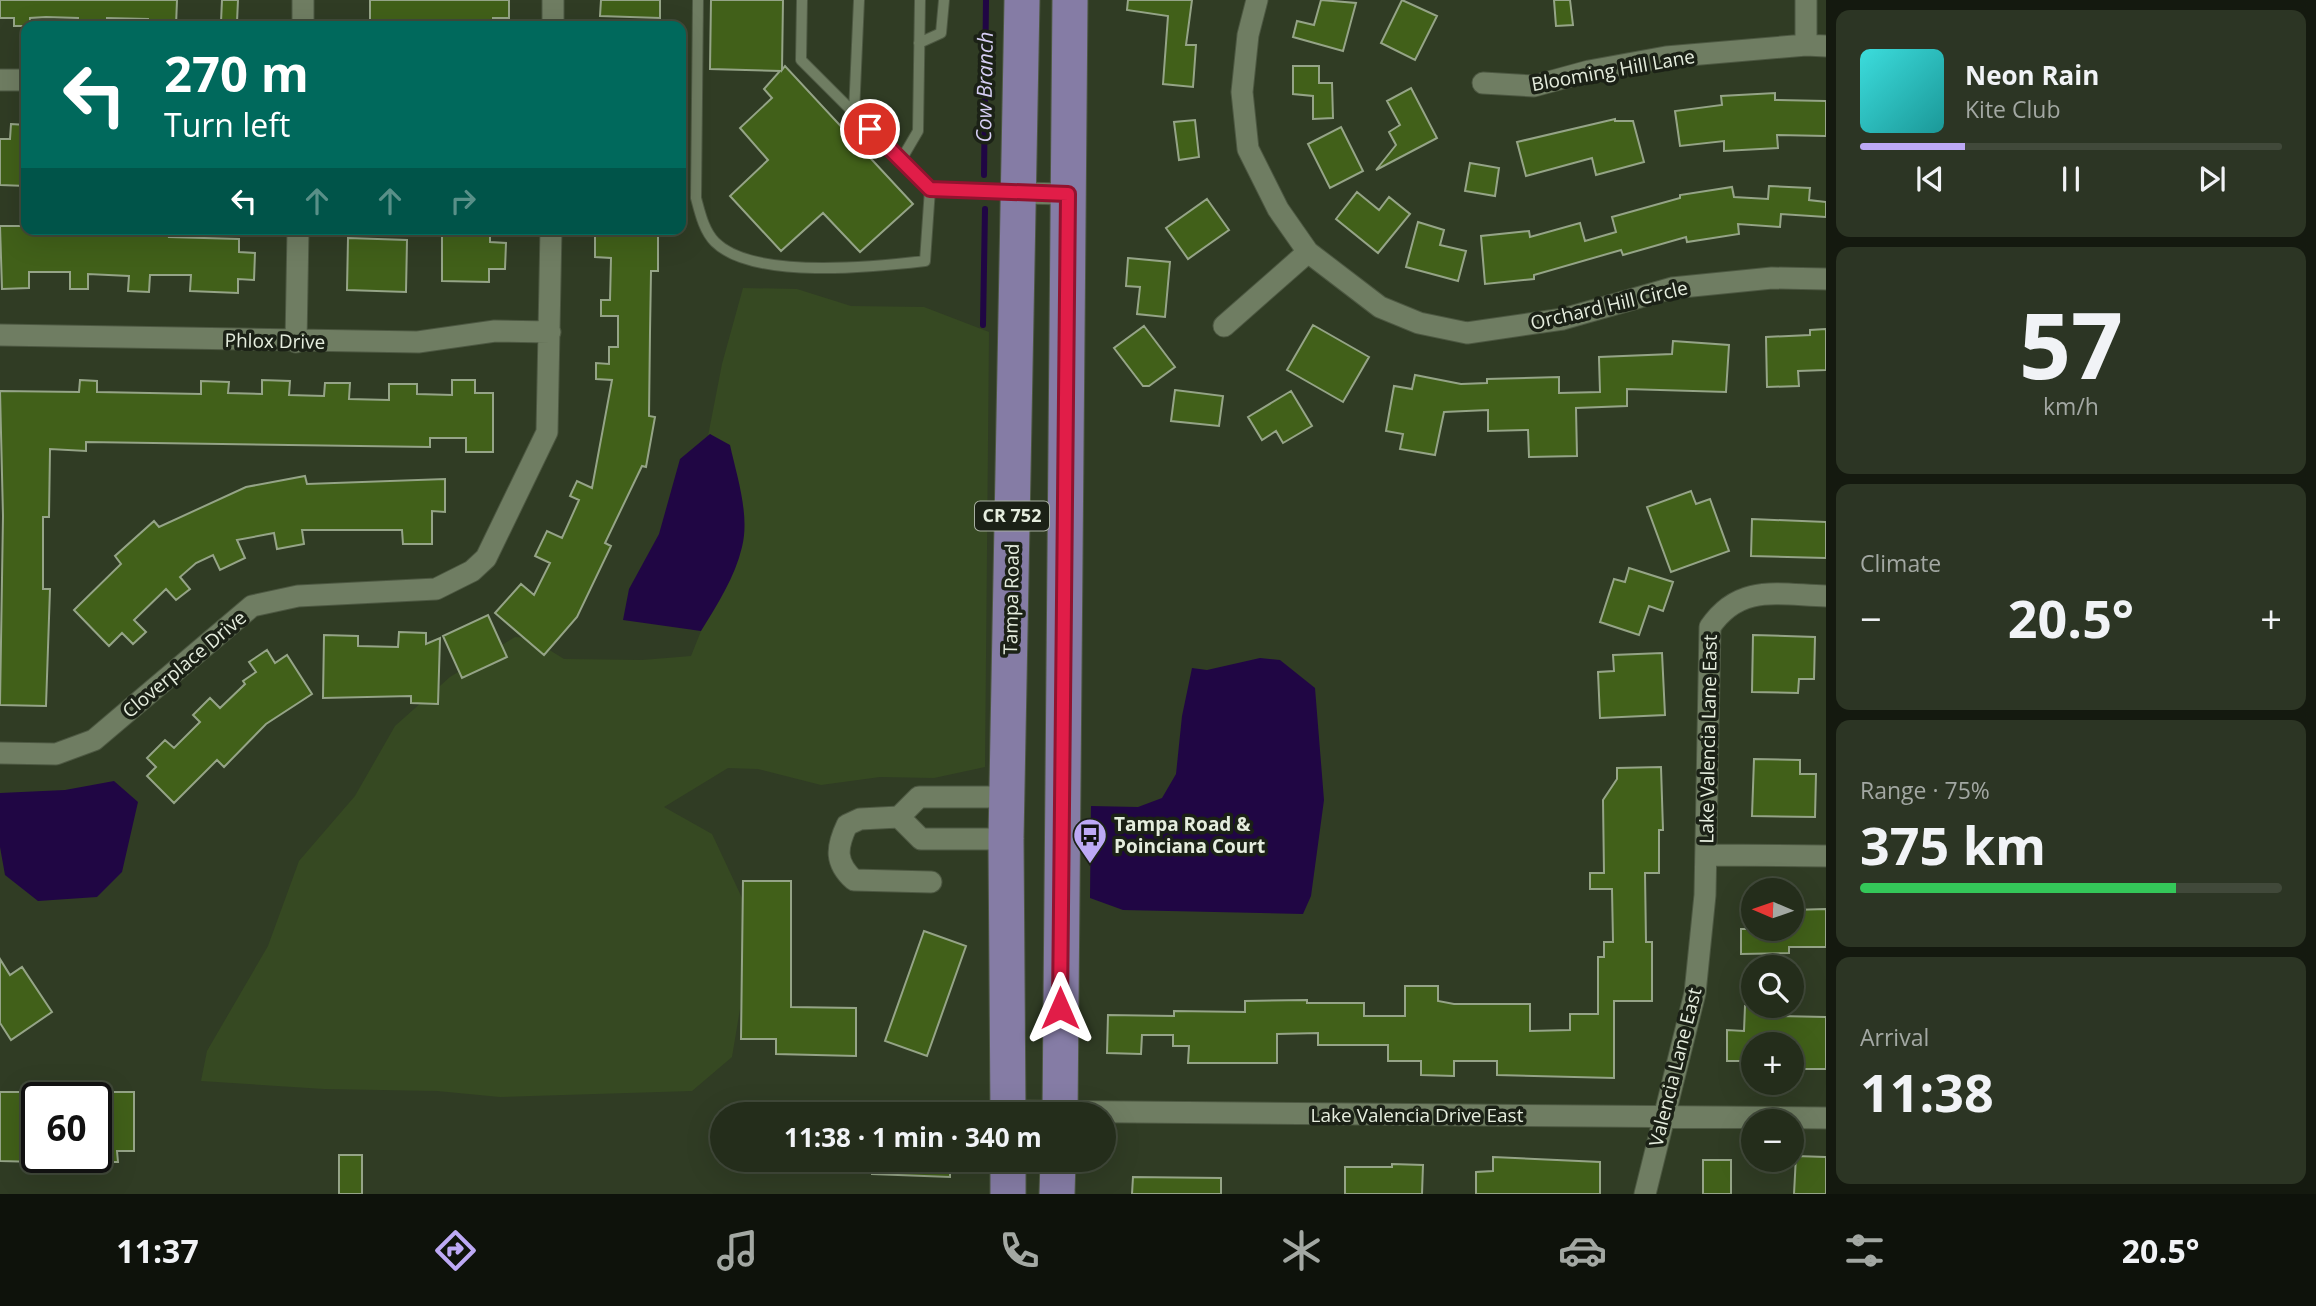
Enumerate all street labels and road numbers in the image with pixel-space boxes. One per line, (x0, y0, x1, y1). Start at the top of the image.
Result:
street label: Blooming Hill Lane (1529, 43, 1697, 97)
street label: Orchard Hill Circle (1528, 274, 1690, 336)
street label: Phlox Drive (224, 327, 326, 355)
road number: CR 752 (975, 502, 1049, 530)
street label: Tampa Road (997, 543, 1025, 655)
street label: Cloverplace Drive (117, 604, 251, 724)
street label: Lake Valencia Lane East (1693, 634, 1723, 844)
street label: Valencia Lane East (1643, 985, 1707, 1149)
street label: Lake Valencia Drive East (1311, 1102, 1524, 1128)

